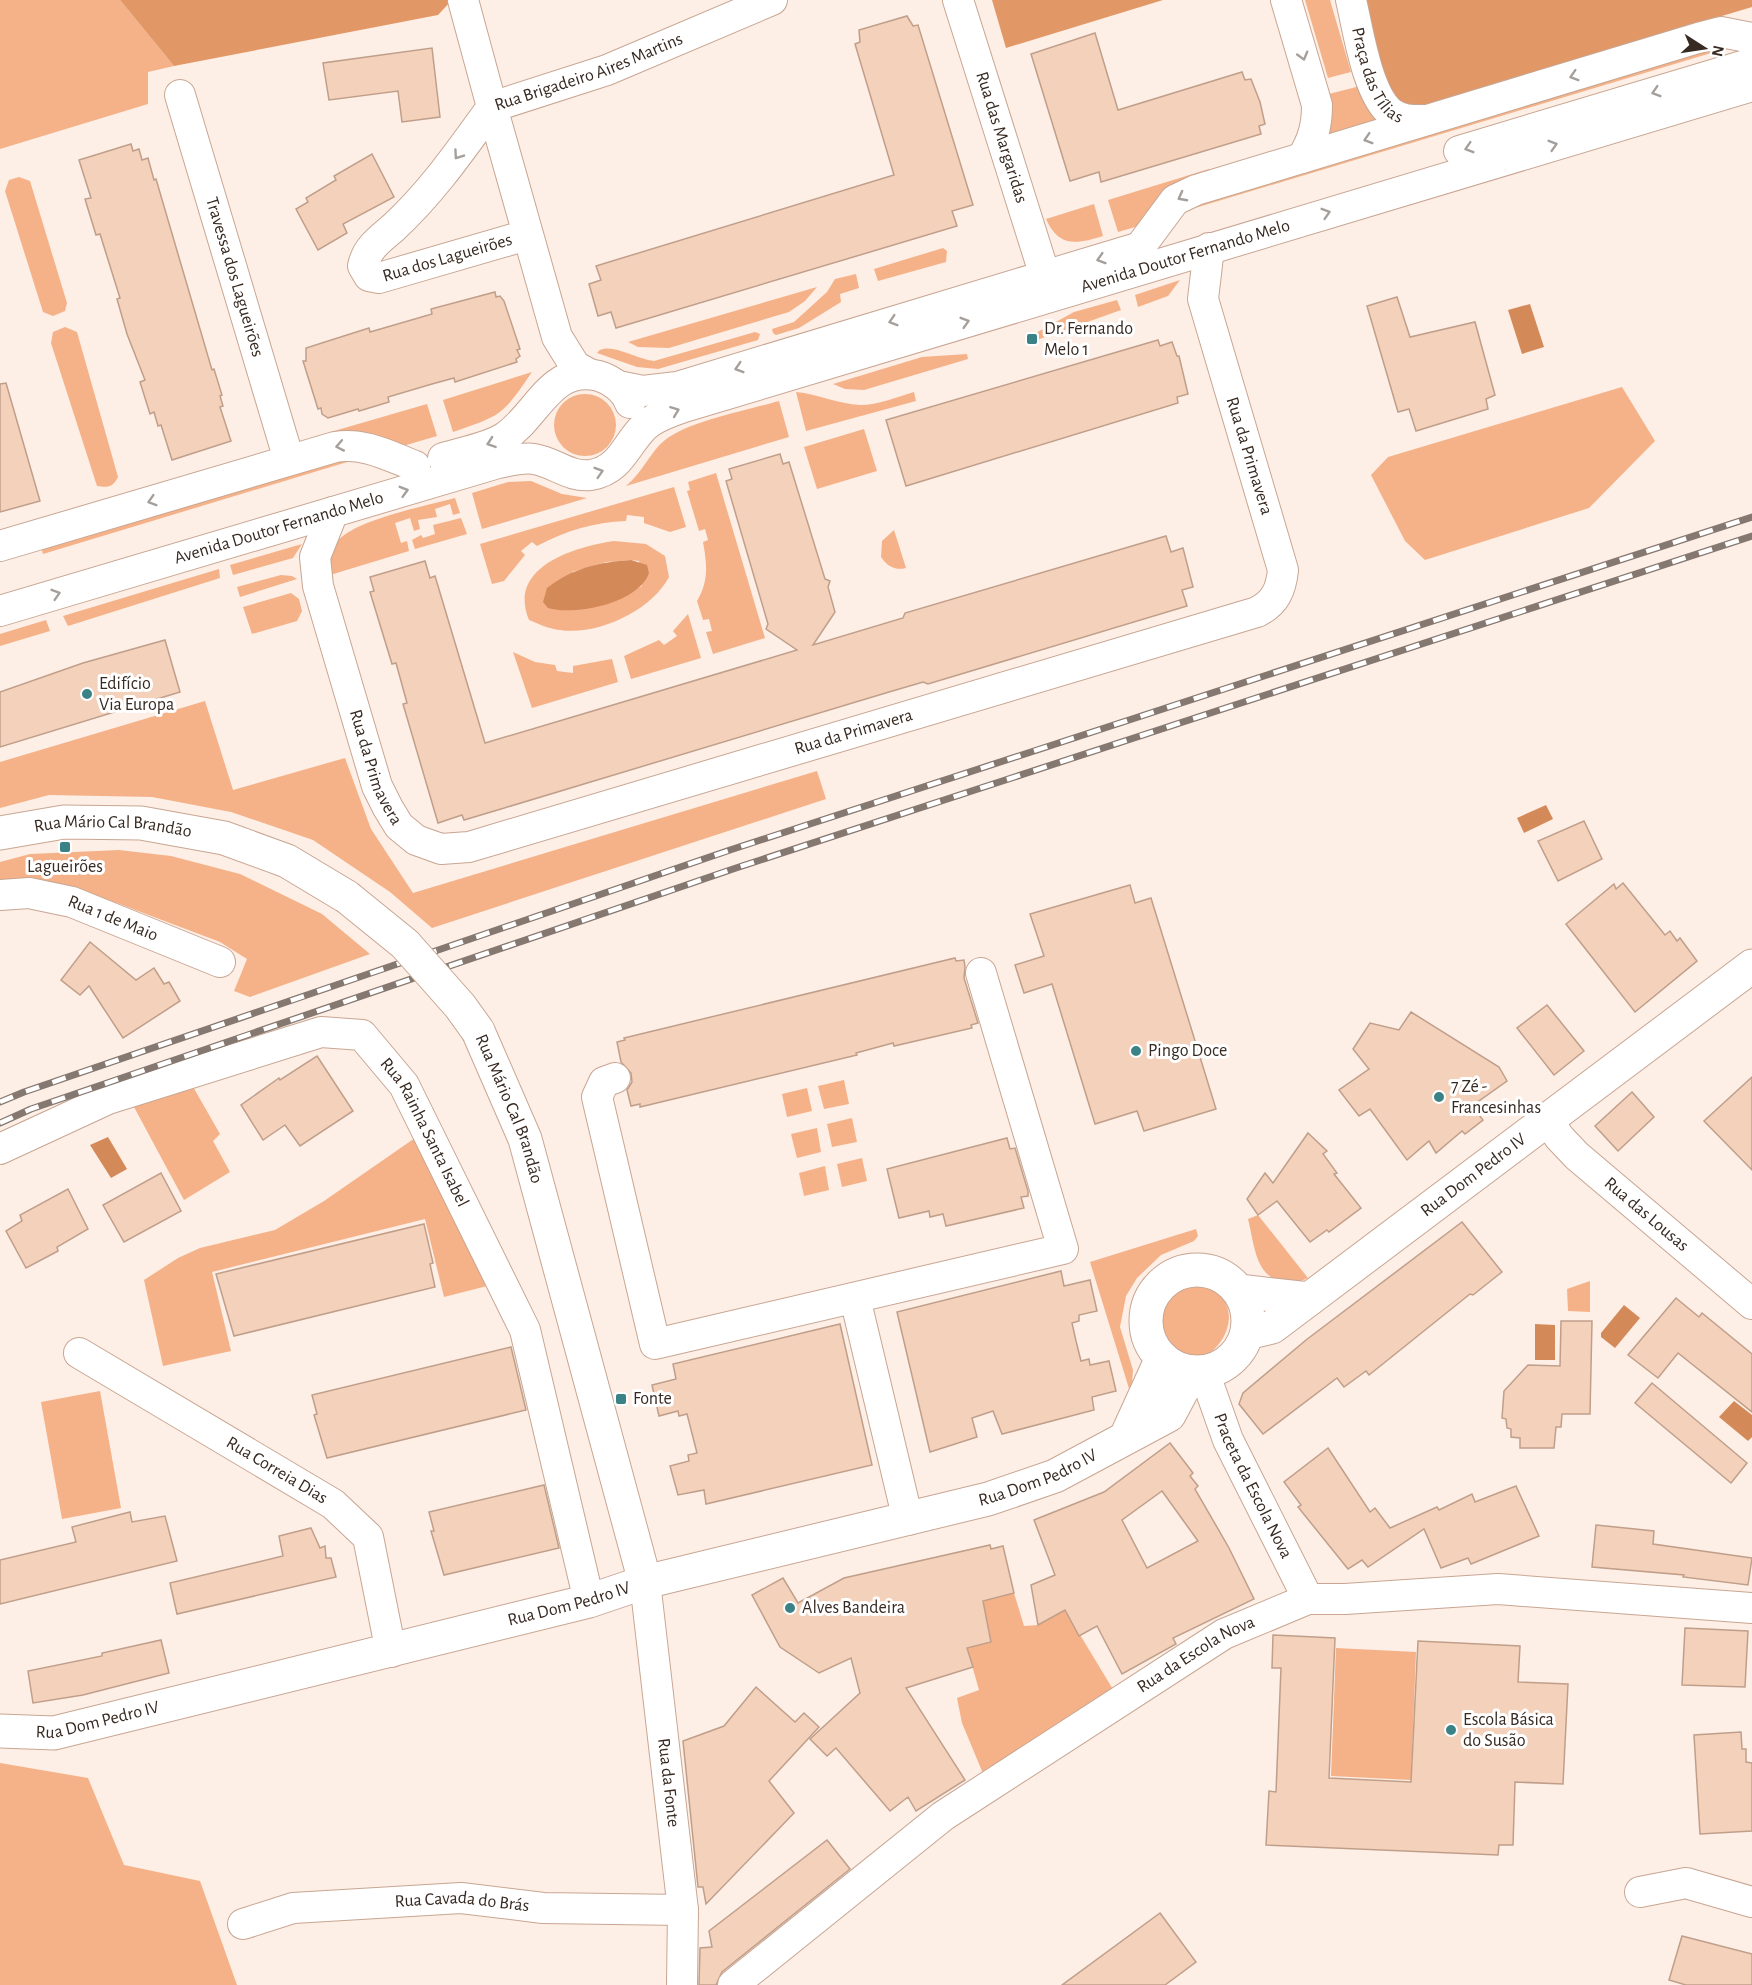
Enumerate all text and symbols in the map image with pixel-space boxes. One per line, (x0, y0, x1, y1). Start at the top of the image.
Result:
north arrow (1674, 18, 1734, 78)
street label: Praça das Tílias (1348, 26, 1405, 127)
street label: Rua Brigadeiro Aires Martins (492, 30, 685, 115)
text: N (1709, 44, 1727, 58)
one-way arrow (1296, 50, 1308, 61)
street label: Rua das Margaridas (972, 69, 1030, 205)
one-way arrow (1570, 69, 1580, 81)
one-way arrow (1651, 85, 1662, 97)
one-way arrow (1363, 131, 1374, 144)
one-way arrow (1547, 140, 1558, 152)
one-way arrow (1464, 141, 1475, 153)
one-way arrow (454, 148, 465, 159)
one-way arrow (1178, 190, 1188, 201)
street label: Travessa dos Lagueirões (202, 195, 267, 359)
one-way arrow (1320, 208, 1331, 220)
street label: Avenida Doutor Fernando Melo (1079, 216, 1292, 296)
street label: Rua dos Lagueirões (381, 231, 514, 285)
one-way arrow (1096, 252, 1107, 264)
one-way arrow (888, 314, 899, 326)
one-way arrow (959, 317, 970, 329)
place label: Dr. Fernando Melo 1 (1044, 320, 1133, 359)
marker: Dr. Fernando Melo 1 (1025, 332, 1039, 346)
one-way arrow (734, 361, 745, 373)
street label: Rua da Primavera (1223, 395, 1275, 517)
one-way arrow (669, 406, 680, 418)
one-way arrow (486, 435, 497, 448)
one-way arrow (335, 439, 345, 452)
one-way arrow (593, 467, 604, 479)
one-way arrow (398, 486, 409, 498)
street label: Avenida Doutor Fernando Melo (172, 488, 386, 568)
one-way arrow (147, 494, 158, 506)
one-way arrow (50, 589, 61, 601)
place label: Edifício Via Europa (99, 675, 174, 714)
marker: Edifício Via Europa (80, 687, 94, 701)
street label: Rua da Primavera (793, 706, 915, 758)
street label: Rua da Primavera (346, 707, 405, 828)
street label: Rua Mário Cal Brandão (33, 813, 193, 841)
marker: Lagueirões (58, 840, 72, 854)
place label: Lagueirões (27, 858, 103, 876)
street label: Rua 1 de Maio (65, 892, 161, 945)
street label: Rua Mário Cal Brandão (472, 1032, 546, 1185)
place label: Pingo Doce (1148, 1042, 1227, 1060)
marker: Pingo Doce (1129, 1044, 1143, 1058)
street label: Rua Rainha Santa Isabel (377, 1055, 472, 1210)
place label: 7 Zé - Francesinhas (1451, 1078, 1541, 1117)
marker: 7 Zé - Francesinhas (1432, 1090, 1446, 1104)
street label: Rua Dom Pedro IV (1418, 1130, 1530, 1221)
street label: Rua das Lousas (1601, 1174, 1692, 1255)
place label: Fonte (633, 1390, 672, 1408)
marker: Fonte (614, 1392, 628, 1406)
street label: Praceta da Escola Nova (1210, 1411, 1295, 1561)
street label: Rua Correia Dias (223, 1434, 330, 1508)
street label: Rua Dom Pedro IV (977, 1446, 1101, 1510)
street label: Rua Dom Pedro IV (506, 1578, 634, 1630)
place label: Alves Bandeira (802, 1599, 905, 1617)
marker: Alves Bandeira (783, 1601, 797, 1615)
street label: Rua da Escola Nova (1134, 1613, 1258, 1697)
street label: Rua Dom Pedro IV (35, 1698, 162, 1742)
place label: Escola Básica do Susão (1463, 1711, 1554, 1750)
marker: Escola Básica do Susão (1444, 1723, 1458, 1737)
street label: Rua da Fonte (654, 1737, 682, 1828)
street label: Rua Cavada do Brás (394, 1889, 530, 1915)

